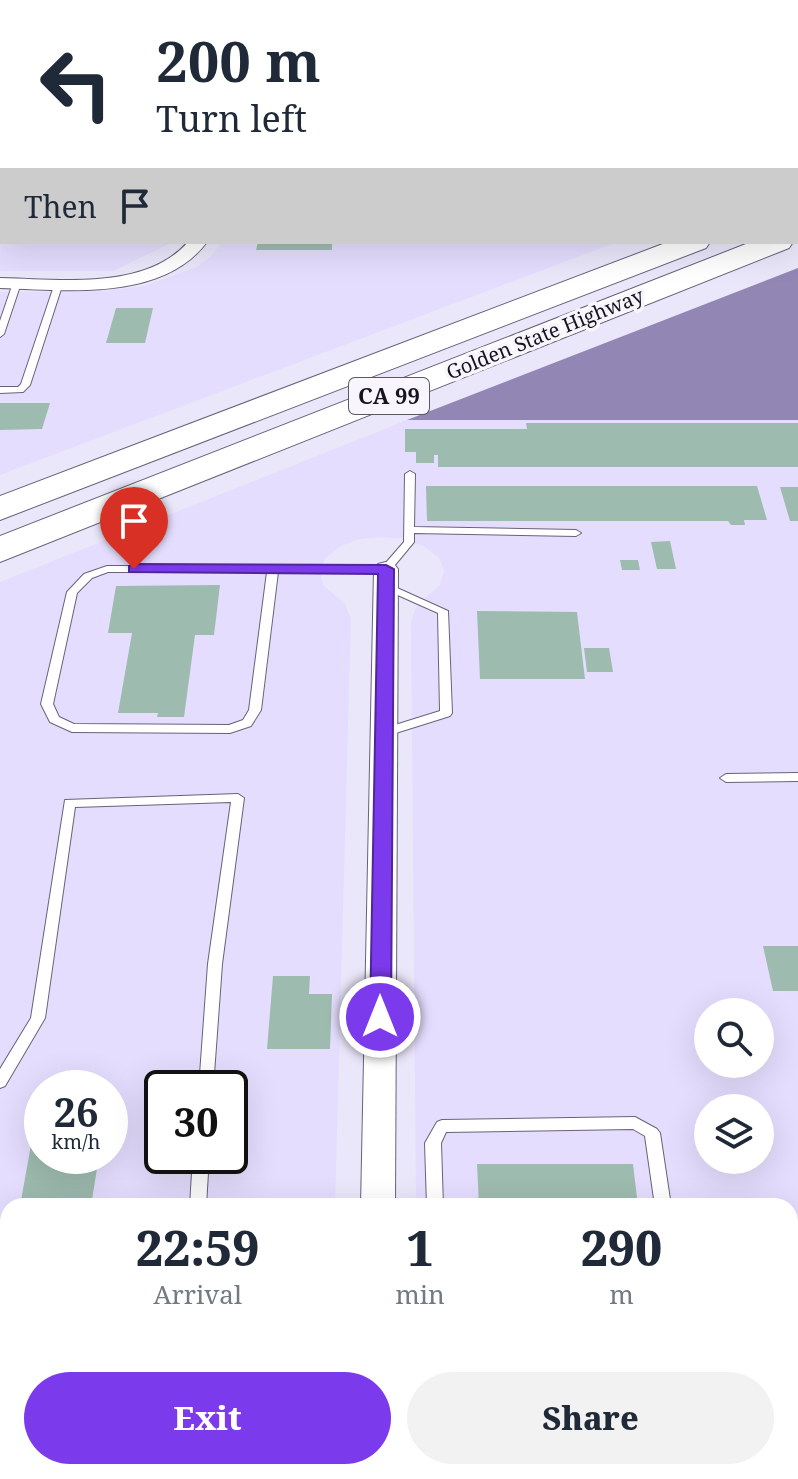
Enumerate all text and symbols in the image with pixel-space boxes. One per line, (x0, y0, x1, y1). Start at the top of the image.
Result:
text: 200 m (156, 22, 321, 98)
icon: left (24, 32, 128, 136)
text: Turn left (156, 94, 307, 143)
icon: arrive (113, 184, 157, 228)
text: Then (24, 186, 97, 227)
street label: Golden State Highway (442, 281, 648, 385)
road number: CA 99 (349, 378, 429, 414)
pin (100, 487, 168, 569)
icon: arrive (112, 499, 156, 543)
position arrow (338, 975, 422, 1059)
map controls (694, 998, 774, 1174)
button: search (694, 998, 774, 1078)
speed limit sign: 30 (144, 1070, 248, 1174)
text: 26 (53, 1084, 99, 1139)
button: layers (694, 1094, 774, 1174)
text: km/h (51, 1128, 101, 1155)
text: 22:59 (136, 1215, 260, 1280)
text: 1 (406, 1215, 434, 1280)
text: 290 (581, 1215, 662, 1280)
text: Arrival (153, 1276, 242, 1312)
text: min (395, 1276, 445, 1312)
text: m (609, 1276, 634, 1312)
button: Exit (24, 1372, 391, 1464)
button: Share (407, 1372, 774, 1464)

